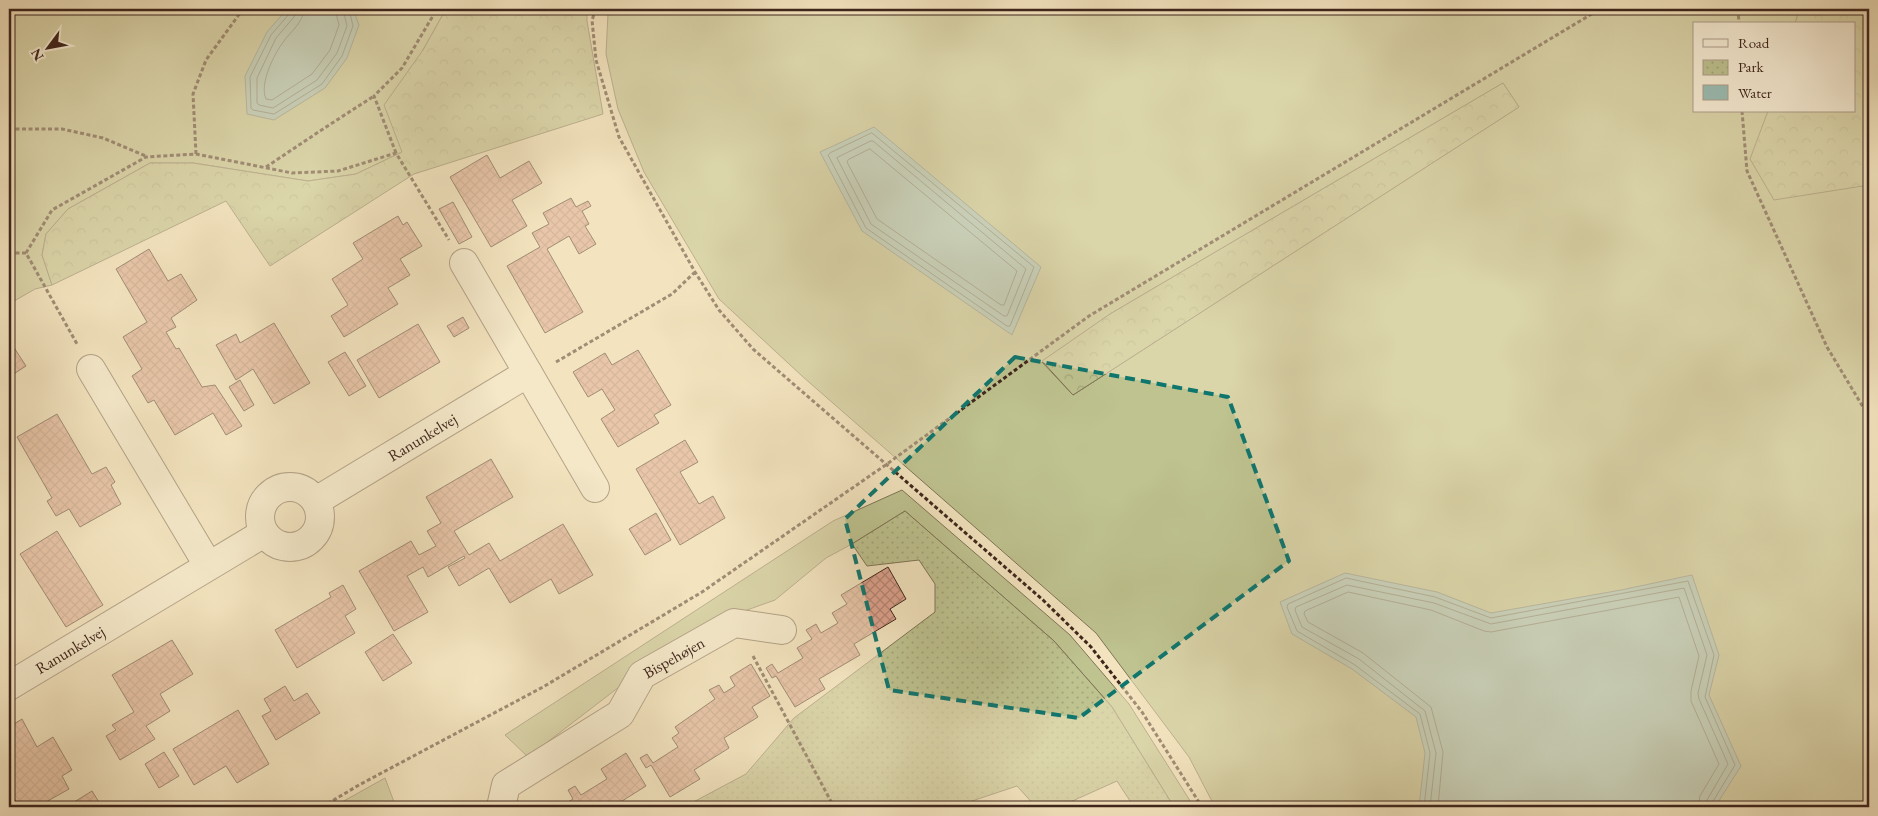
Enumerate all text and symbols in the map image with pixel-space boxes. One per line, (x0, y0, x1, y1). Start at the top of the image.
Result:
north arrow (22, 22, 72, 72)
legend (1693, 22, 1856, 112)
text: Road (1738, 33, 1770, 52)
text: N (26, 45, 48, 64)
text: Park (1738, 57, 1765, 76)
text: Water (1738, 83, 1772, 102)
street label: Ranunkelvej (384, 408, 461, 466)
street label: Ranunkelvej (32, 621, 109, 679)
street label: Bispehøjen (639, 632, 709, 683)

